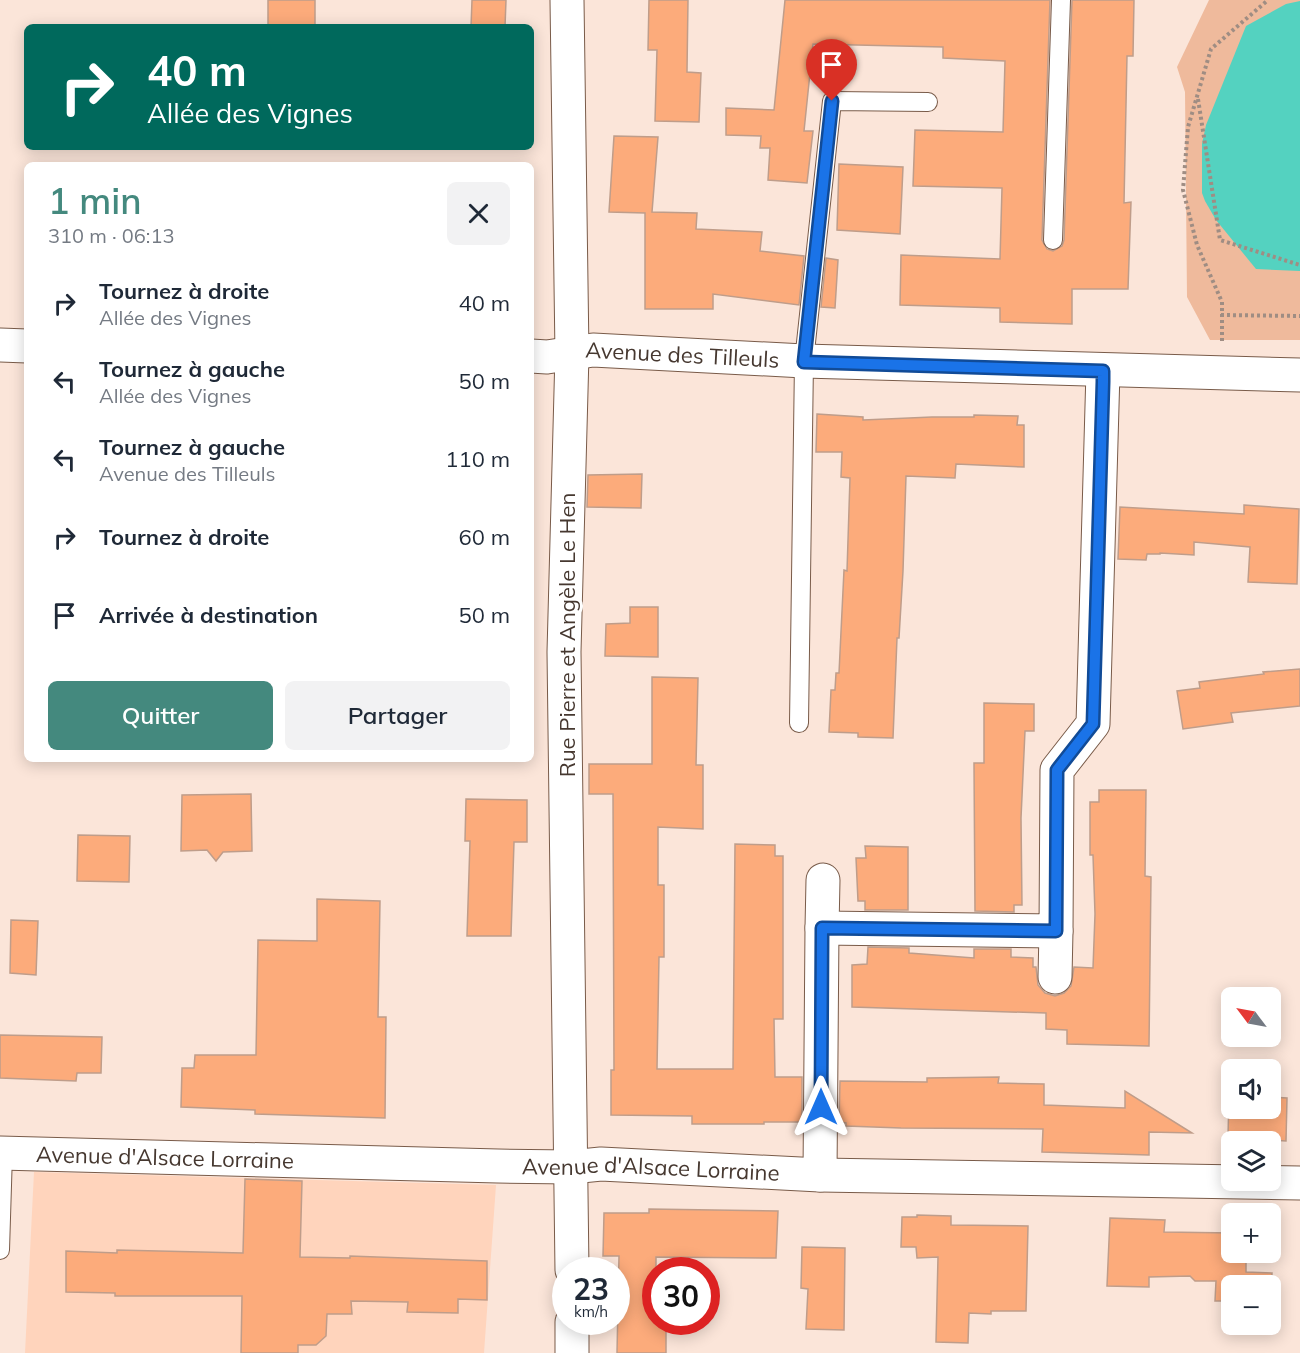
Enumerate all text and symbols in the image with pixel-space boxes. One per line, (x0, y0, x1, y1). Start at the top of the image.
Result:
pin (806, 39, 857, 101)
text: 40 m (147, 44, 247, 97)
icon: right (48, 48, 126, 126)
icon: arrive (815, 48, 848, 81)
text: Allée des Vignes (147, 96, 353, 130)
text: 1 min (48, 178, 142, 223)
button: close (447, 182, 510, 245)
text: 310 m · 06:13 (48, 223, 174, 248)
text: Tournez à droite (99, 277, 269, 305)
icon: right (48, 287, 81, 320)
text: 40 m (459, 289, 510, 317)
text: Allée des Vignes (99, 305, 252, 330)
street label: Avenue des Tilleuls (585, 336, 780, 374)
text: Tournez à gauche (99, 355, 285, 383)
icon: left (48, 365, 81, 398)
text: 50 m (459, 367, 510, 395)
text: Allée des Vignes (99, 383, 252, 408)
text: Tournez à gauche (99, 433, 285, 461)
icon: left (48, 443, 81, 476)
text: 110 m (445, 445, 510, 473)
text: Avenue des Tilleuls (99, 461, 275, 486)
street label: Rue Pierre et Angèle Le Hen (553, 493, 581, 777)
icon: right (48, 521, 81, 554)
text: Tournez à droite (99, 523, 269, 551)
text: 60 m (459, 523, 510, 551)
icon: arrive (48, 599, 81, 632)
text: Arrivée à destination (99, 601, 318, 629)
text: 50 m (459, 601, 510, 629)
button: Quitter (48, 681, 273, 750)
button: Partager (285, 681, 510, 750)
north arrow (1221, 987, 1281, 1047)
map controls (1221, 987, 1281, 1335)
button: sound (1221, 1059, 1281, 1119)
position arrow (789, 1075, 853, 1139)
button: layers (1221, 1131, 1281, 1191)
street label: Avenue d'Alsace Lorraine (36, 1140, 294, 1175)
street label: Avenue d'Alsace Lorraine (522, 1150, 780, 1187)
button: + (1221, 1203, 1281, 1263)
speed limit sign: 30 (642, 1257, 720, 1335)
text: 23 (573, 1270, 609, 1308)
button: − (1221, 1275, 1281, 1335)
text: km/h (574, 1302, 608, 1321)

